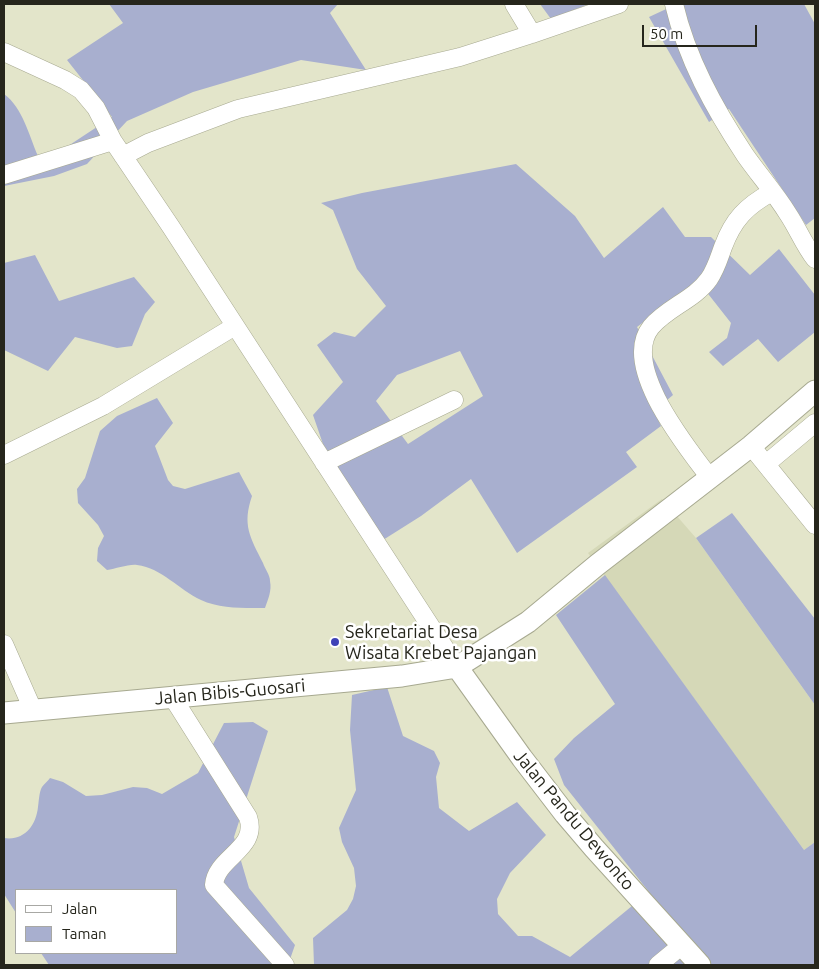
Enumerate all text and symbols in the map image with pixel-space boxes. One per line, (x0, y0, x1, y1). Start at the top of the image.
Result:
scale bar (644, 15, 759, 47)
text: 50 m (650, 25, 683, 42)
place label: Sekretariat Desa Wisata Krebet Pajangan (345, 621, 537, 664)
marker: Sekretariat Desa Wisata Krebet Pajangan (329, 636, 341, 648)
street label: Jalan Bibis-Guosari (154, 675, 306, 709)
street label: Jalan Pandu Dewonto (509, 745, 639, 895)
legend (15, 889, 178, 954)
text: Jalan (62, 900, 97, 917)
text: Taman (62, 925, 107, 942)

